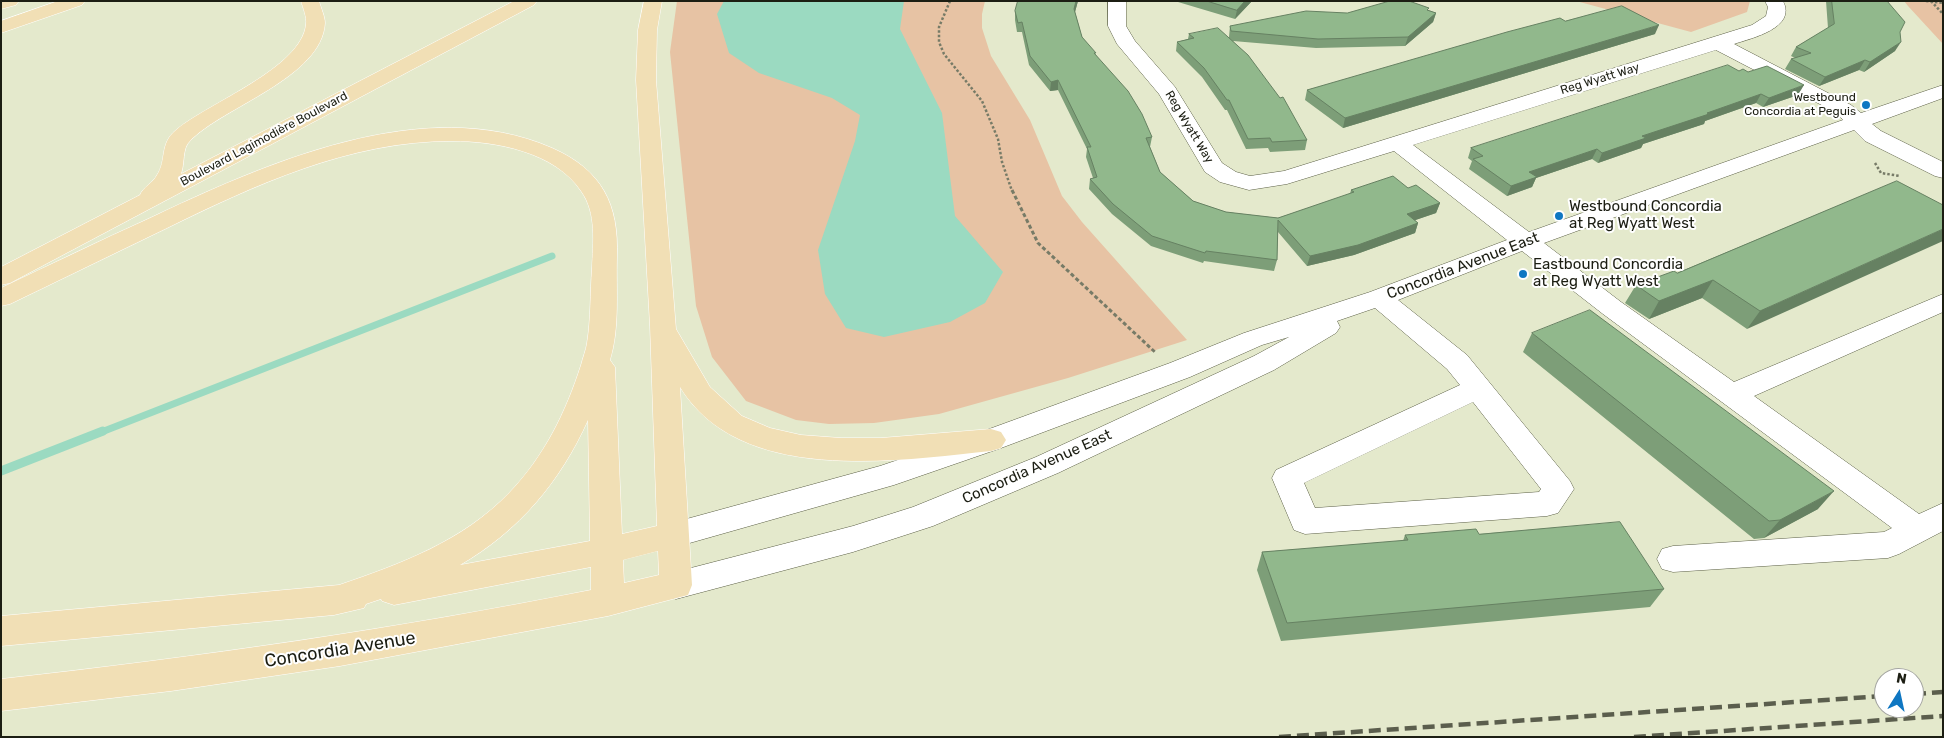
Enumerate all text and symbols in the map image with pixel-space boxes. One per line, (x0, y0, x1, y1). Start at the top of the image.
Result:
street label: Reg Wyatt Way (1559, 60, 1641, 98)
street label: Reg Wyatt Way (1162, 88, 1216, 166)
street label: Boulevard Lagimodière Boulevard (178, 89, 350, 189)
place label: Westbound Concordia at Peguis (1744, 91, 1856, 119)
marker: Westbound Concordia at Peguis (1860, 99, 1872, 111)
place label: Westbound Concordia at Reg Wyatt West (1569, 198, 1722, 233)
marker: Westbound Concordia at Reg Wyatt West (1553, 210, 1565, 222)
street label: Concordia Avenue East (1384, 229, 1542, 303)
place label: Eastbound Concordia at Reg Wyatt West (1533, 256, 1683, 291)
marker: Eastbound Concordia at Reg Wyatt West (1517, 268, 1529, 280)
street label: Concordia Avenue East (959, 426, 1115, 508)
street label: Concordia Avenue (263, 627, 417, 673)
north arrow (1874, 668, 1924, 718)
text: N (1895, 669, 1908, 688)

